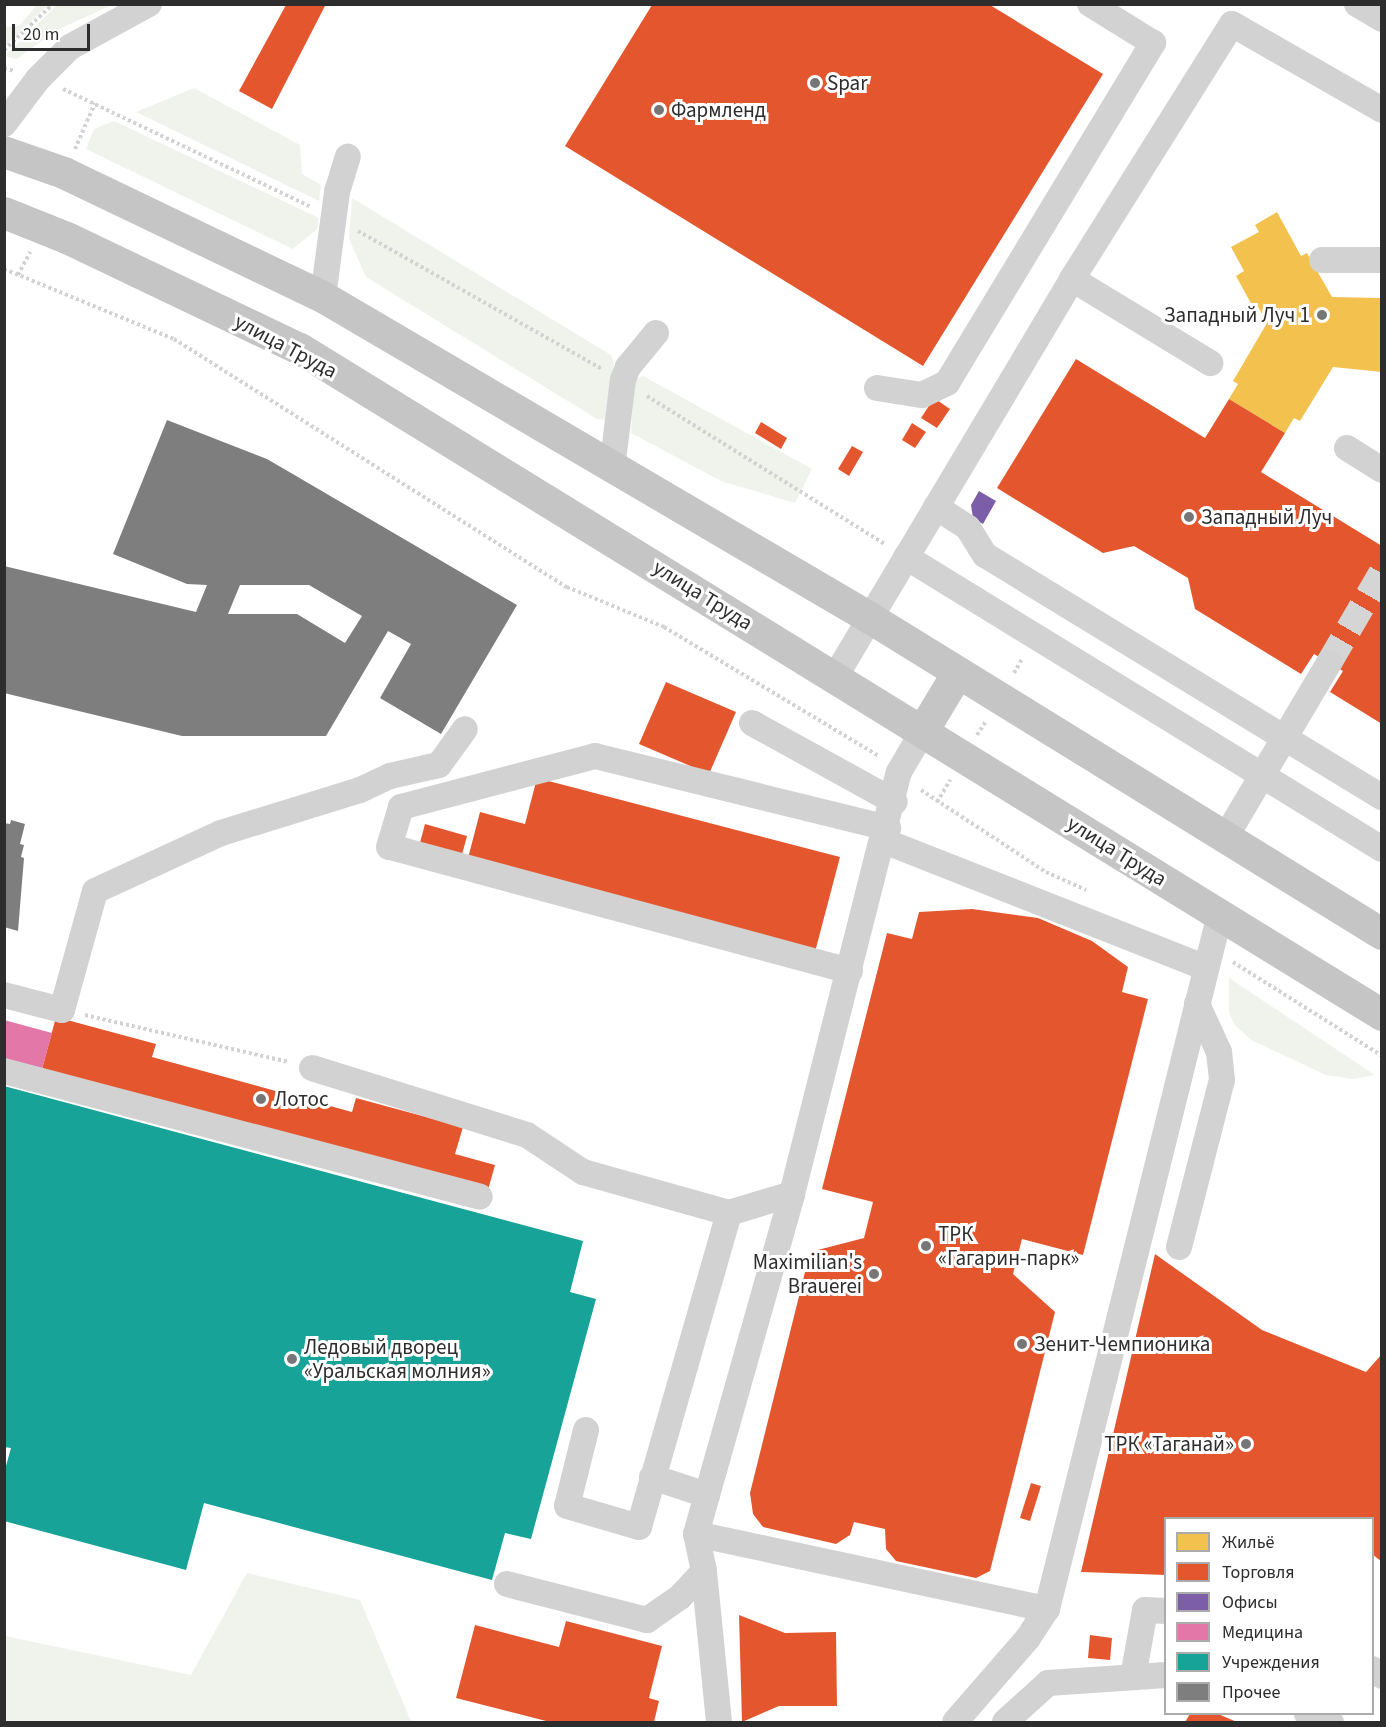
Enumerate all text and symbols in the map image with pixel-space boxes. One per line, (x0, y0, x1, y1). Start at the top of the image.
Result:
scale bar (15, 12, 93, 50)
text: 20 m (23, 22, 59, 47)
place label: Spar (827, 70, 867, 96)
marker: Spar (808, 76, 822, 90)
place label: Фармленд (671, 97, 766, 123)
marker: Фармленд (652, 103, 666, 117)
place label: Западный Луч 1 (1164, 302, 1310, 328)
street label: улица Труда (230, 308, 342, 384)
marker: Западный Луч 1 (1315, 308, 1329, 322)
place label: Западный Луч (1201, 504, 1332, 530)
marker: Западный Луч (1182, 510, 1196, 524)
street label: улица Труда (649, 554, 757, 636)
street label: улица Труда (1063, 810, 1171, 892)
place label: Лотос (274, 1086, 329, 1112)
marker: Лотос (252, 1090, 270, 1108)
place label: ТРК «Гагарин-парк» (938, 1221, 1079, 1271)
marker: ТРК «Гагарин-парк» (919, 1239, 933, 1253)
place label: Maximilian's Brauerei (753, 1249, 862, 1299)
marker: Maximilian's Brauerei (867, 1267, 881, 1281)
place label: Зенит-Чемпионика (1034, 1331, 1210, 1357)
place label: Ледовый дворец «Уральская молния» (304, 1334, 491, 1384)
marker: Зенит-Чемпионика (1015, 1337, 1029, 1351)
marker: Ледовый дворец «Уральская молния» (285, 1352, 299, 1366)
place label: ТРК «Таганай» (1104, 1431, 1234, 1457)
marker: ТРК «Таганай» (1239, 1437, 1253, 1451)
legend (1164, 1517, 1374, 1715)
text: Жильё (1222, 1530, 1274, 1555)
text: Торговля (1222, 1560, 1295, 1585)
text: Офисы (1222, 1590, 1278, 1615)
text: Медицина (1222, 1620, 1303, 1645)
text: Учреждения (1222, 1650, 1320, 1675)
text: Прочее (1222, 1680, 1280, 1705)

